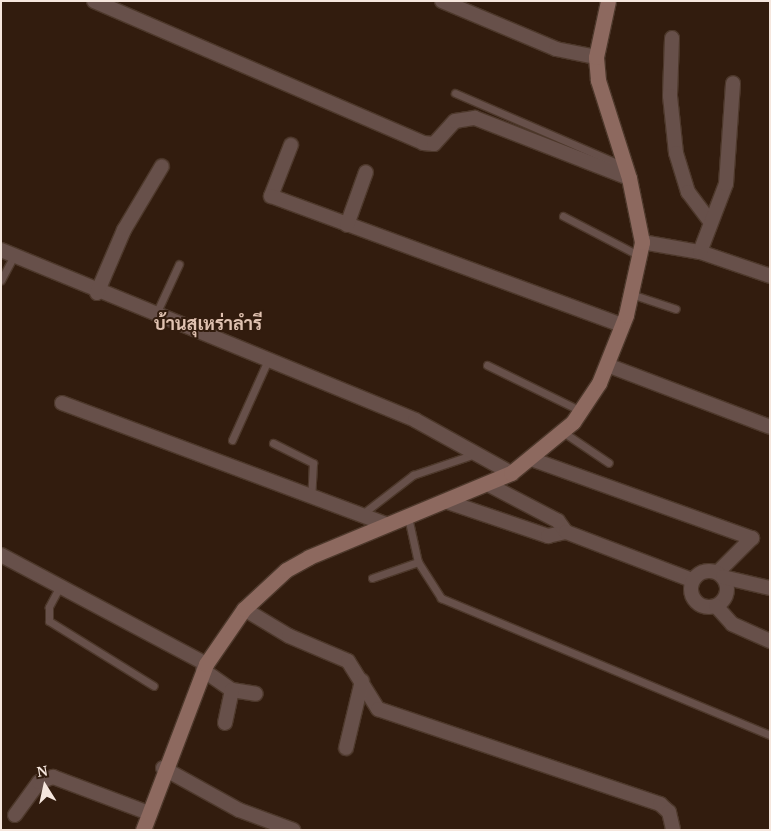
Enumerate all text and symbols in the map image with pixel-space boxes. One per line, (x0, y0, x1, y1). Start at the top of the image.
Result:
district label: บ้านสุเหร่าลำรี (154, 312, 262, 334)
text: N (35, 760, 49, 781)
north arrow (20, 761, 70, 811)

